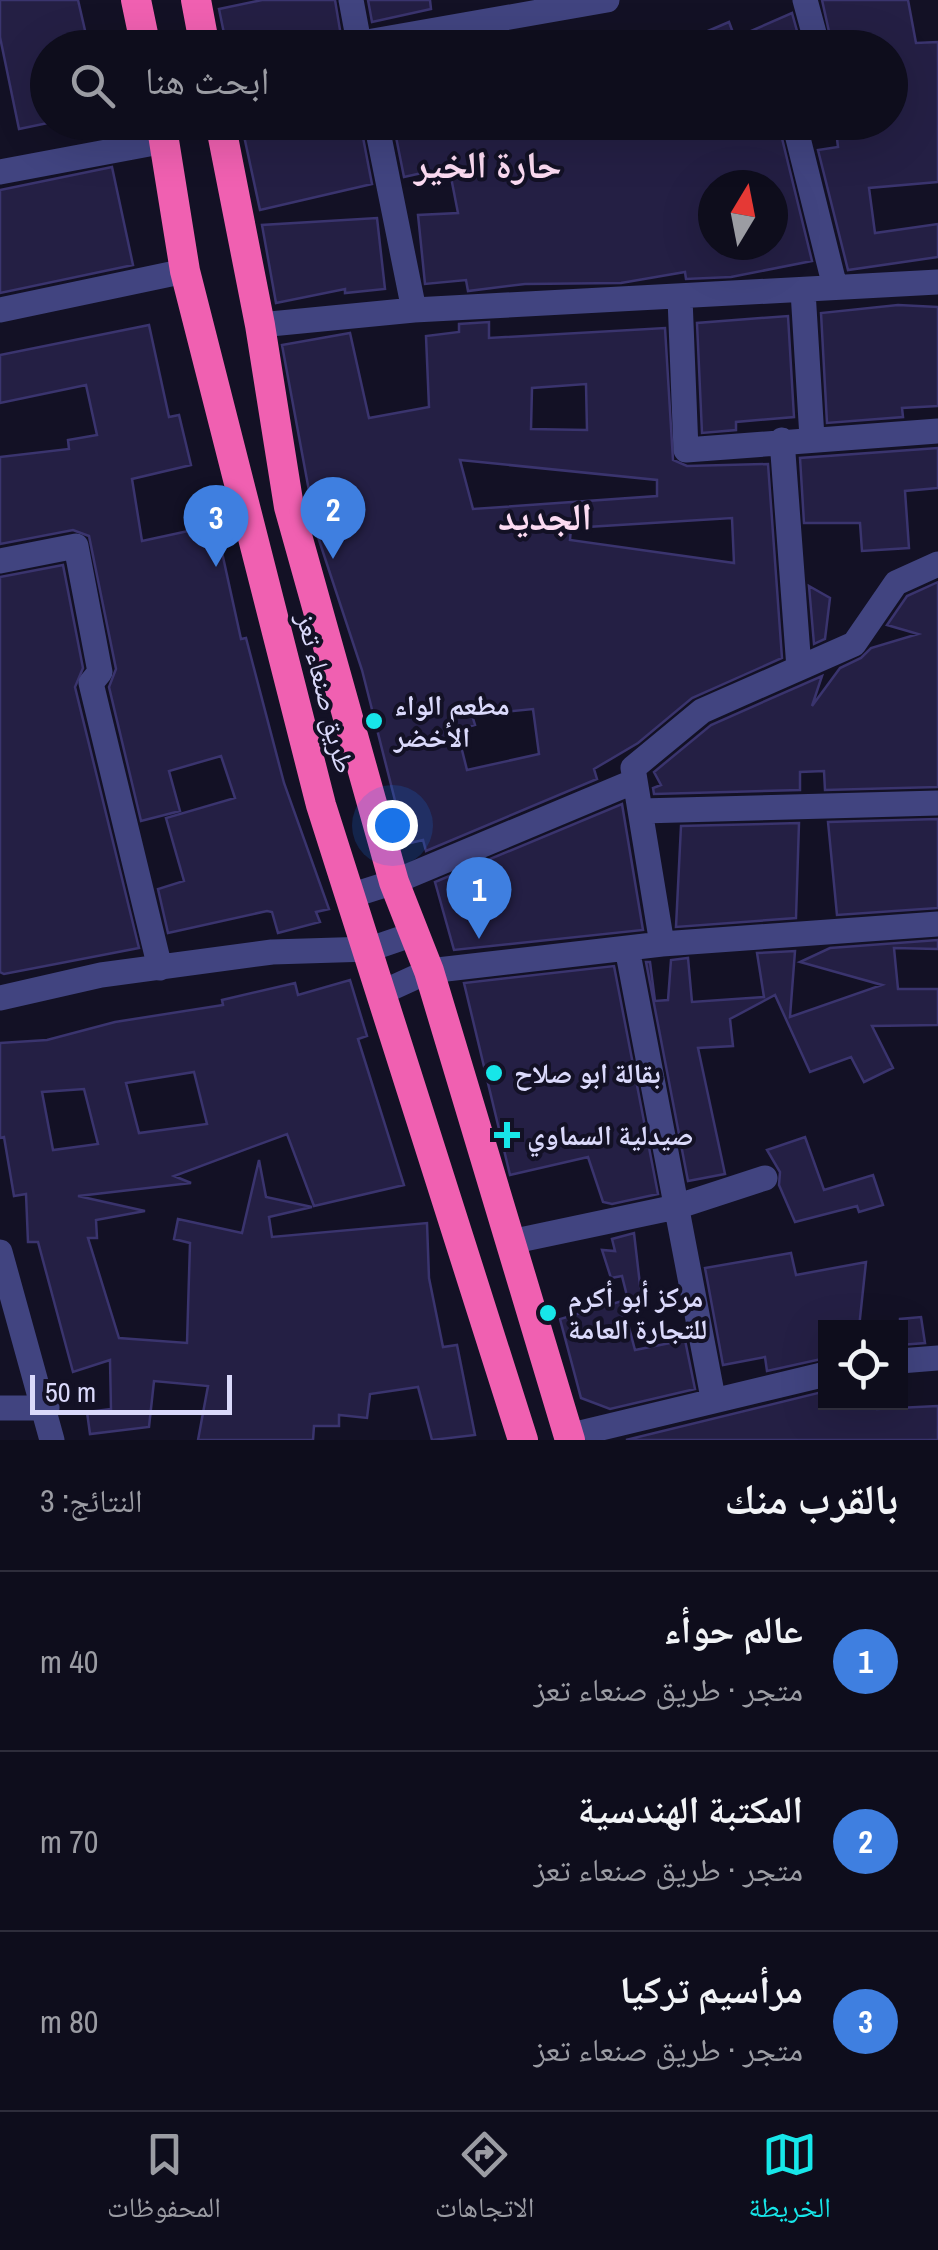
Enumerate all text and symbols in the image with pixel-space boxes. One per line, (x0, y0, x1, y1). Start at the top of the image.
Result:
search box (30, 30, 908, 140)
text: ابحث هنا (145, 55, 270, 106)
icon: search (65, 58, 120, 113)
district label: حارة الخير (412, 139, 562, 190)
north arrow (698, 170, 788, 260)
pin: 2 (300, 476, 366, 559)
pin: 3 (184, 484, 248, 567)
district label: الجديد (498, 491, 592, 542)
street label: طريق صنعاء تعز (288, 608, 364, 777)
place label: مطعم الواء الأخضر (393, 686, 510, 756)
marker: مطعم الواء الأخضر (363, 710, 385, 732)
your location (367, 800, 418, 851)
pin: 1 (446, 856, 512, 939)
place label: بقالة ابو صلاح (514, 1054, 661, 1092)
marker: بقالة ابو صلاح (483, 1062, 505, 1084)
place label: صيدلية السماوي (527, 1116, 693, 1158)
marker: صيدلية السماوي (496, 1124, 518, 1146)
place label: مركز أبو أكرم للتجارة العامة (568, 1278, 707, 1348)
marker: مركز أبو أكرم للتجارة العامة (537, 1302, 559, 1324)
map controls (818, 1320, 908, 1410)
button: locate (818, 1320, 908, 1410)
scale bar (30, 1370, 232, 1414)
text: 50 m (45, 1373, 96, 1411)
text: بالقرب منك (724, 1471, 898, 1527)
text: النتائج: 3 (40, 1479, 143, 1522)
text: عالم حوأء (663, 1604, 803, 1655)
text: 40 m (40, 1640, 98, 1683)
text: 1 (858, 1640, 873, 1683)
text: متجر · طريق صنعاء تعز (534, 1668, 803, 1711)
text: المكتبة الهندسية (578, 1784, 803, 1835)
text: 70 m (40, 1820, 98, 1863)
text: 2 (858, 1820, 873, 1863)
text: متجر · طريق صنعاء تعز (534, 1848, 803, 1891)
text: مرأسيم تركيا (620, 1964, 803, 2015)
text: 80 m (40, 2000, 98, 2043)
text: 3 (858, 2000, 873, 2043)
text: متجر · طريق صنعاء تعز (534, 2028, 803, 2071)
tab: المحفوظات (107, 2127, 221, 2235)
tab: الاتجاهات (435, 2127, 534, 2235)
tab: الخريطة (749, 2127, 831, 2235)

